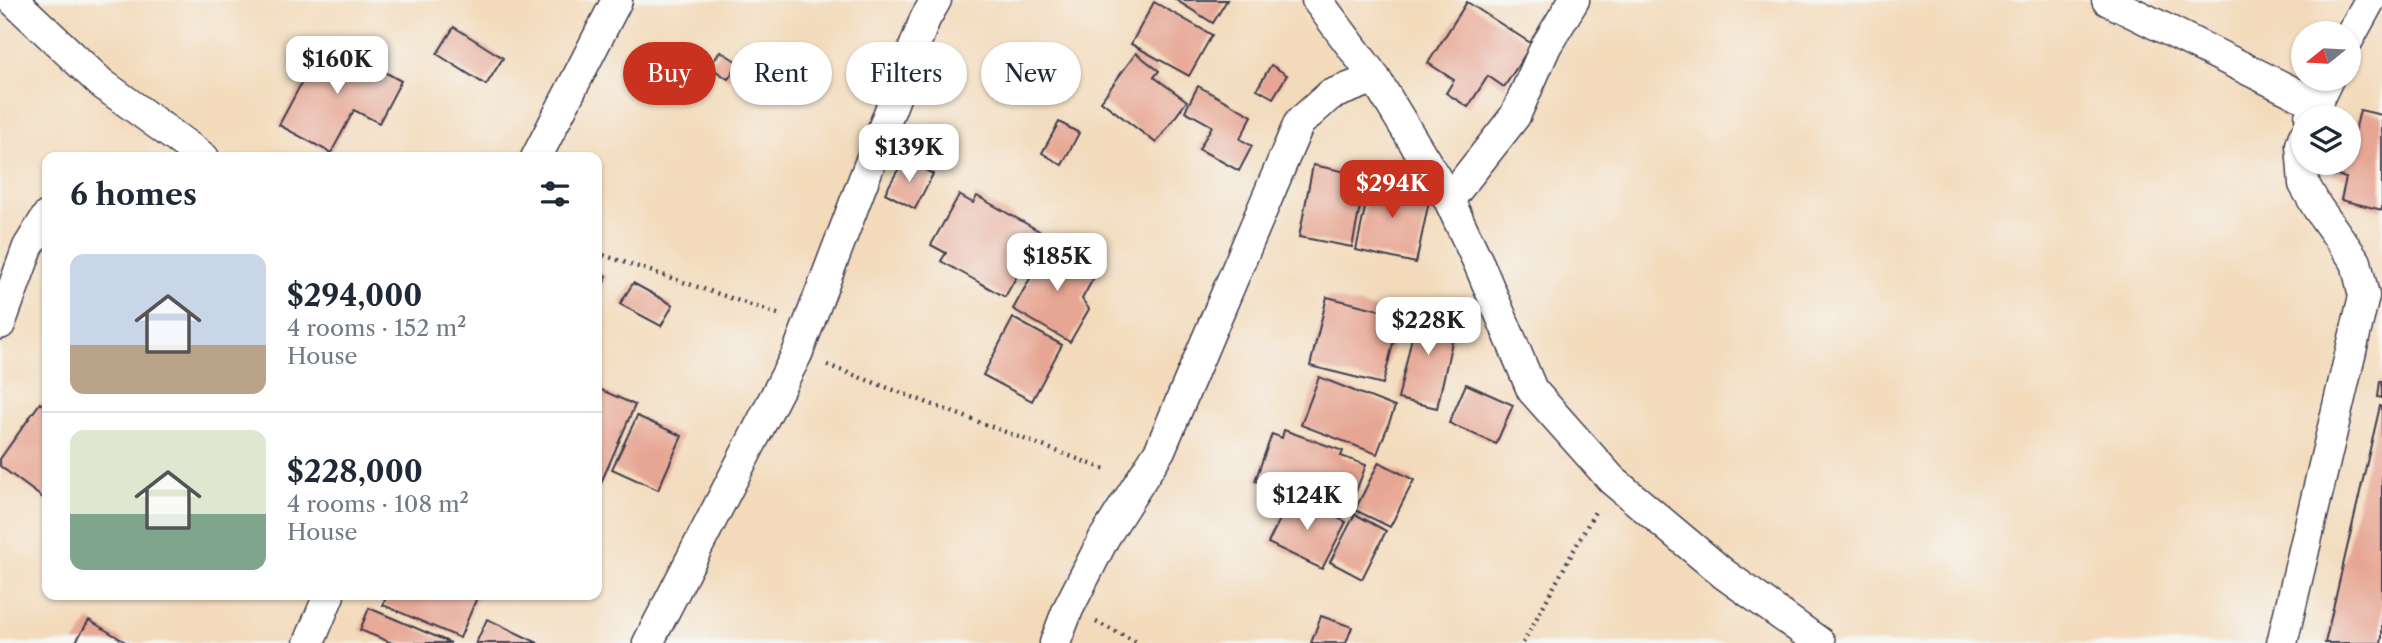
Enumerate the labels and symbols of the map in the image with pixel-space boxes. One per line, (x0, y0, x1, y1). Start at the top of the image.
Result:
north arrow (2291, 21, 2361, 91)
pin: $160K (288, 36, 386, 96)
pin: $139K (860, 124, 958, 184)
pin: $294K (1343, 160, 1441, 220)
pin: $185K (1008, 233, 1106, 293)
pin: $228K (1379, 298, 1477, 357)
pin: $124K (1258, 472, 1356, 532)

